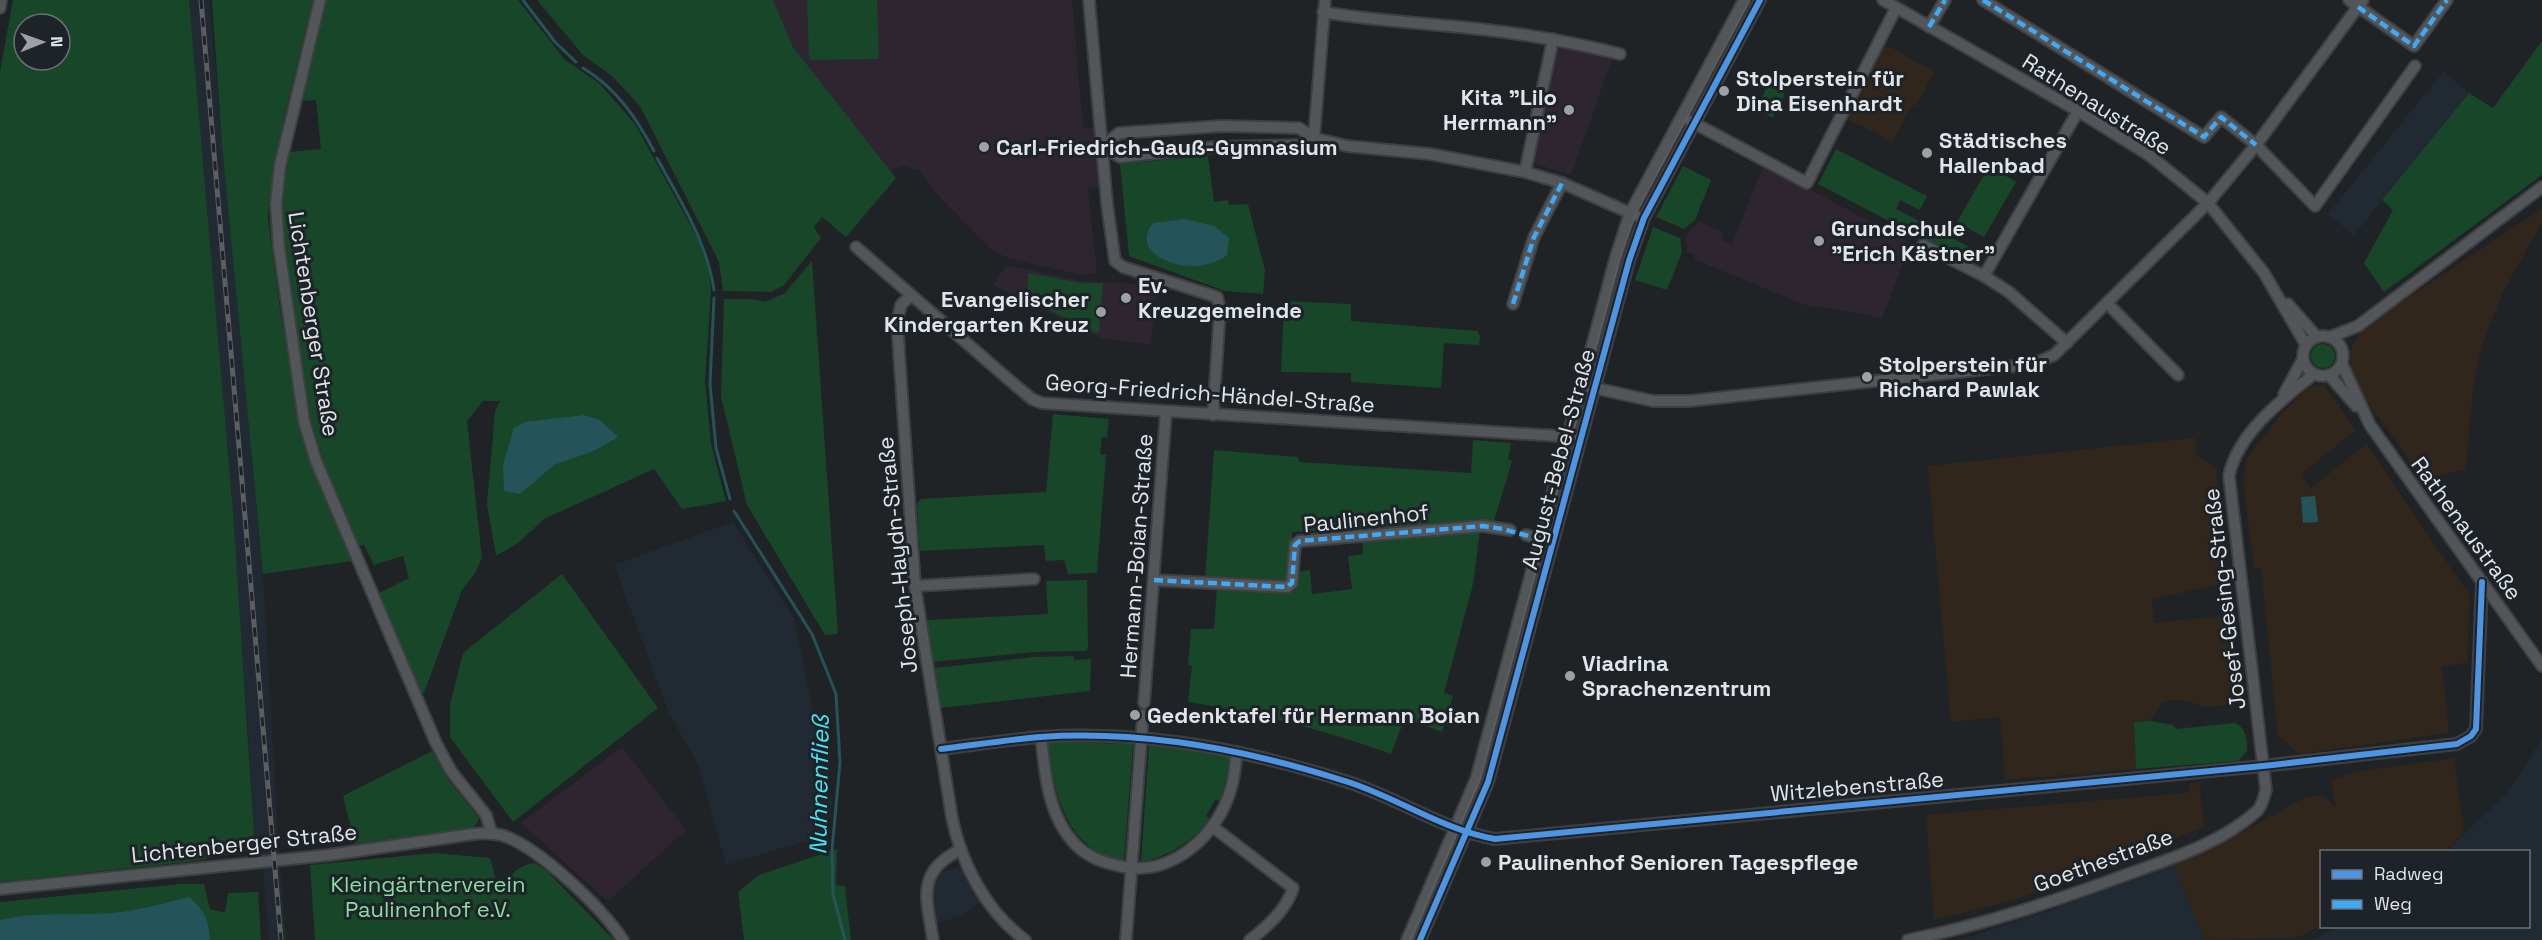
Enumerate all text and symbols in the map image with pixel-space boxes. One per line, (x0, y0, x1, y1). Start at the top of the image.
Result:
north arrow (12, 12, 72, 72)
text: N (46, 36, 67, 47)
street label: Rathenaustraße (2017, 47, 2177, 161)
place label: Stolperstein für Dina Eisenhardt (1736, 64, 1904, 117)
place label: Kita "Lilo Herrmann" (1443, 83, 1557, 136)
marker: Stolperstein für Dina Eisenhardt (1717, 84, 1731, 98)
marker: Kita "Lilo Herrmann" (1562, 103, 1576, 117)
place label: Städtisches Hallenbad (1939, 126, 2067, 179)
place label: Carl-Friedrich-Gauß-Gymnasium (996, 133, 1338, 161)
marker: Carl-Friedrich-Gauß-Gymnasium (977, 140, 991, 154)
marker: Städtisches Hallenbad (1920, 146, 1934, 160)
street label: Lichtenberger Straße (282, 210, 346, 438)
place label: Grundschule "Erich Kästner" (1831, 214, 1995, 267)
marker: Grundschule "Erich Kästner" (1812, 234, 1826, 248)
place label: Ev. Kreuzgemeinde (1138, 271, 1302, 324)
place label: Evangelischer Kindergarten Kreuz (884, 285, 1089, 338)
marker: Ev. Kreuzgemeinde (1119, 291, 1133, 305)
marker: Evangelischer Kindergarten Kreuz (1094, 305, 1108, 319)
street label: August-Bebel-Straße (1515, 346, 1601, 572)
place label: Stolperstein für Richard Pawlak (1879, 350, 2047, 403)
street label: Georg-Friedrich-Händel-Straße (1044, 368, 1376, 418)
marker: Stolperstein für Richard Pawlak (1860, 370, 1874, 384)
street label: Hermann-Boian-Straße (1113, 433, 1159, 679)
street label: Joseph-Haydn-Straße (871, 436, 923, 674)
street label: Rathenaustraße (2406, 451, 2528, 605)
street label: Josef-Gesing-Straße (2197, 487, 2251, 711)
street label: Paulinenhof (1302, 497, 1430, 539)
place label: Viadrina Sprachenzentrum (1582, 649, 1771, 702)
marker: Viadrina Sprachenzentrum (1563, 669, 1577, 683)
place label: Gedenktafel für Hermann Boian (1147, 701, 1480, 729)
marker: Gedenktafel für Hermann Boian (1128, 708, 1142, 722)
water label: Nuhnenfließ (802, 713, 836, 855)
street label: Witzlebenstraße (1769, 764, 1945, 808)
street label: Lichtenberger Straße (130, 817, 358, 869)
street label: Goethestraße (2030, 822, 2176, 898)
place label: Paulinenhof Senioren Tagespflege (1498, 848, 1859, 876)
legend (2320, 850, 2530, 928)
marker: Paulinenhof Senioren Tagespflege (1479, 855, 1493, 869)
text: Radweg (2374, 862, 2444, 885)
park label: Kleingärtnerverein Paulinenhof e.V. (331, 870, 525, 923)
text: Weg (2374, 892, 2412, 915)

